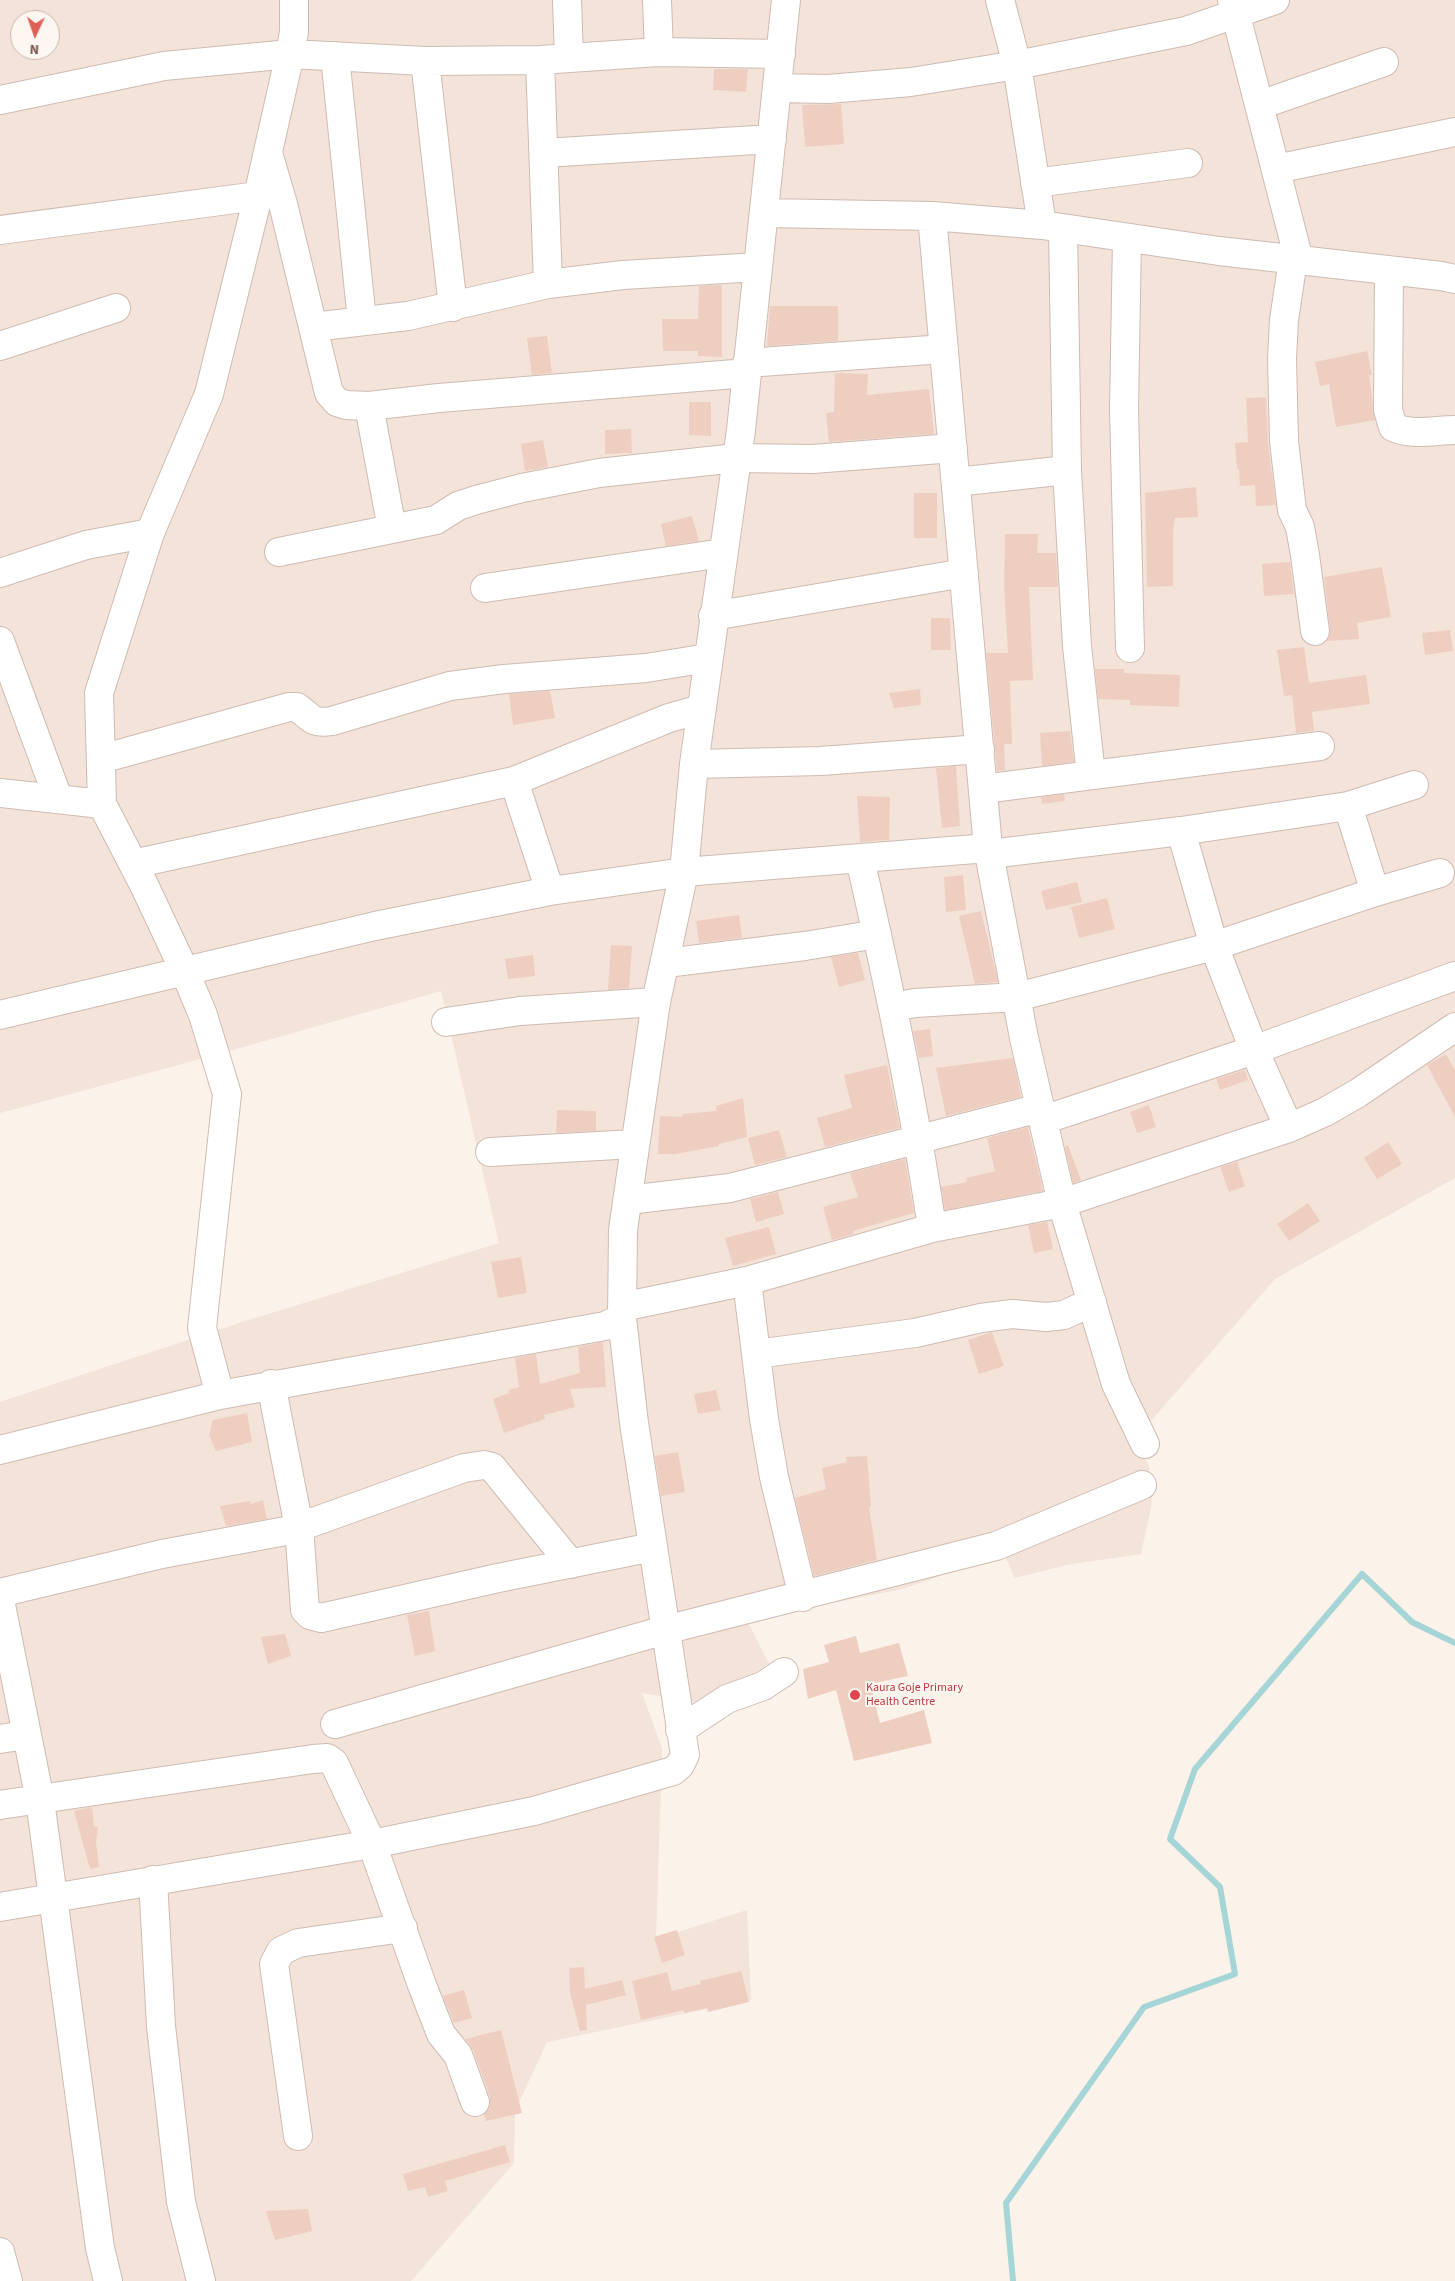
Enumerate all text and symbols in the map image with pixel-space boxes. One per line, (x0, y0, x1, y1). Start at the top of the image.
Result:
north arrow (10, 10, 60, 60)
text: N (29, 39, 39, 59)
place label: Kaura Goje Primary Health Centre (866, 1681, 963, 1709)
marker: Kaura Goje Primary Health Centre (848, 1688, 862, 1702)

